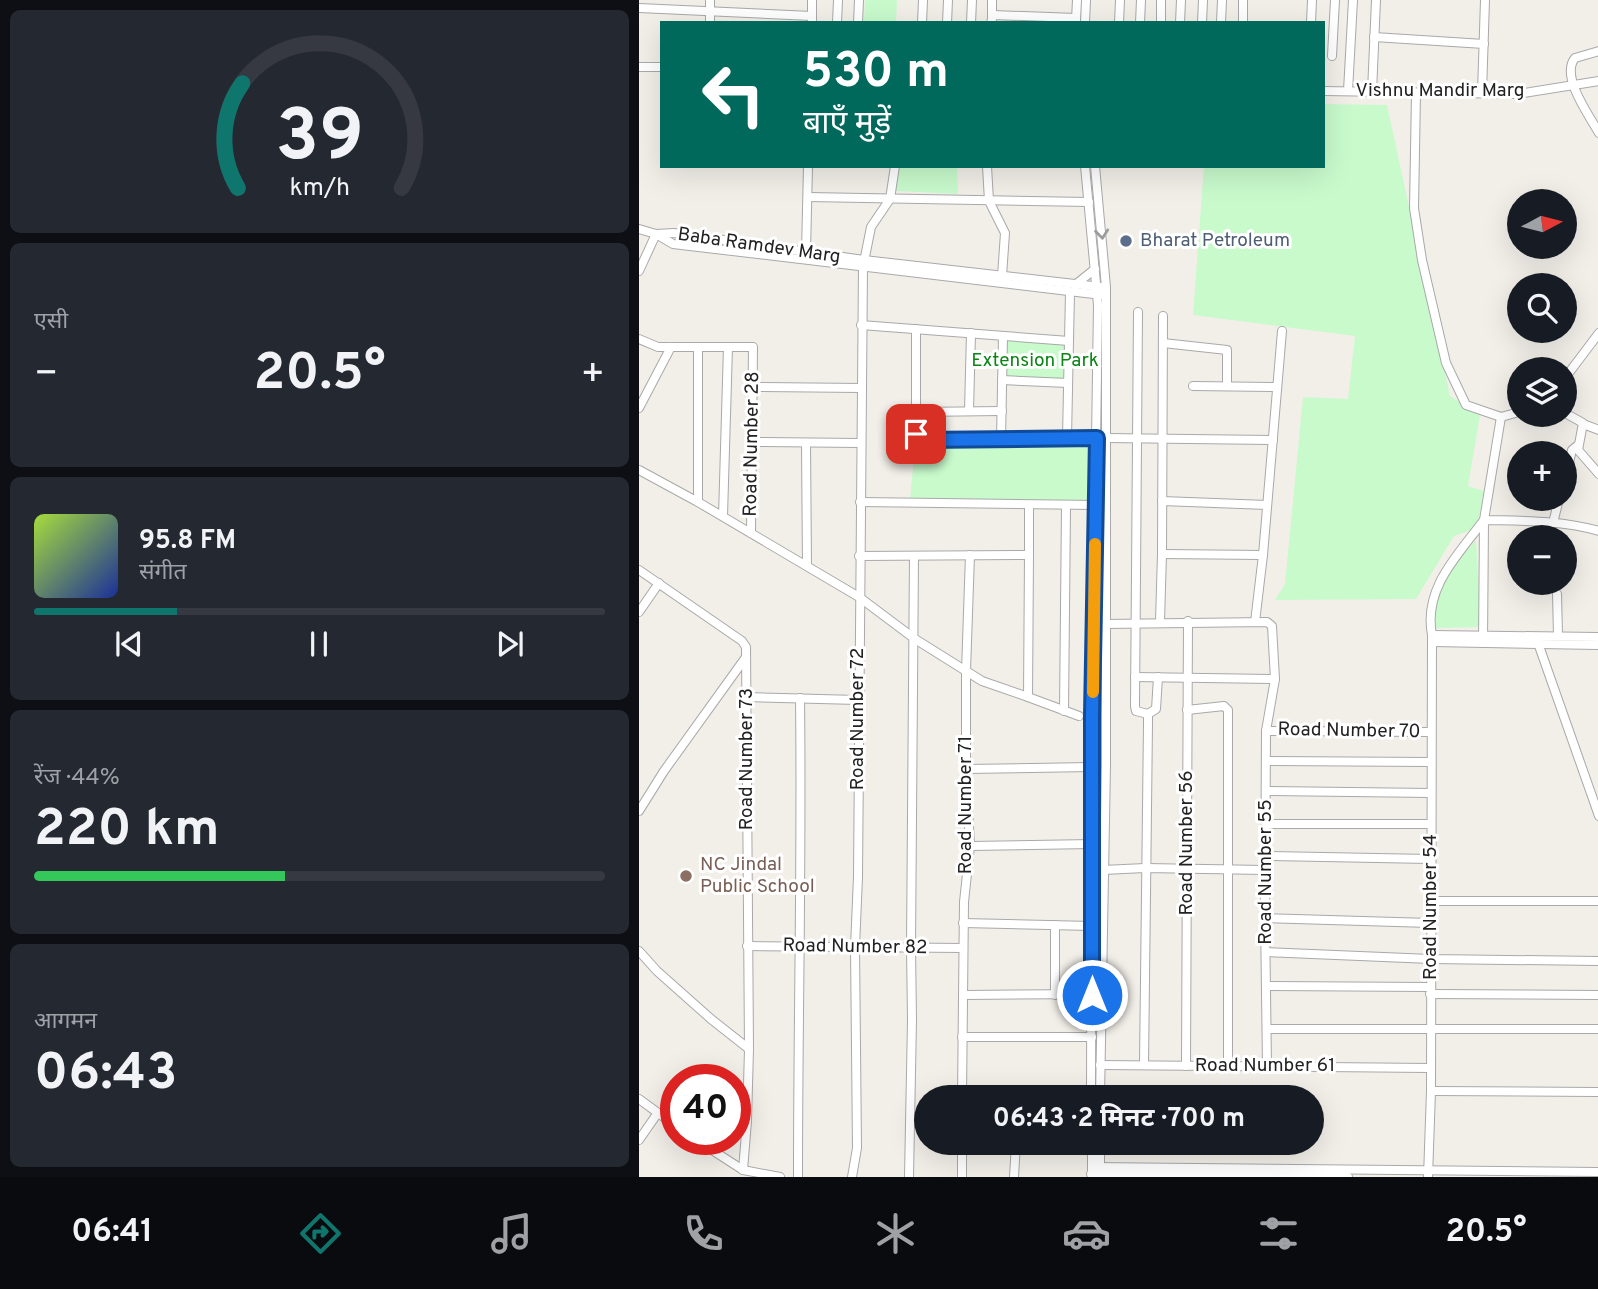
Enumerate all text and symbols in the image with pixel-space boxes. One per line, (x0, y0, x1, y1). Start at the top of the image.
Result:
text: 530 m (803, 43, 949, 105)
icon: left (688, 49, 779, 140)
street label: Vishnu Mandir Marg (1356, 79, 1524, 103)
text: 39 (275, 94, 364, 186)
text: बाएँ मुड़ें (803, 105, 891, 145)
text: km/h (289, 173, 350, 205)
north arrow (1507, 189, 1577, 259)
map controls (1507, 189, 1577, 595)
street label: Baba Ramdev Marg (676, 223, 842, 269)
one-way arrow (1094, 229, 1109, 240)
place label: Bharat Petroleum (1140, 229, 1290, 253)
marker: Bharat Petroleum (1118, 233, 1134, 249)
button: search (1507, 273, 1577, 343)
text: एसी (34, 308, 68, 337)
text: 20.5° (253, 342, 386, 408)
park label: Extension Park (971, 349, 1099, 373)
text: − (34, 351, 59, 400)
text: + (580, 351, 605, 400)
button: layers (1507, 357, 1577, 427)
street label: Road Number 28 (739, 371, 765, 517)
pin (886, 404, 946, 464)
icon: arrive (897, 415, 935, 453)
button: + (1507, 441, 1577, 511)
text: 95.8 FM (139, 525, 236, 558)
button: − (1507, 525, 1577, 595)
text: संगीत (139, 559, 187, 588)
icon: previous (110, 625, 148, 663)
icon: pause (300, 625, 338, 663)
icon: next (491, 625, 529, 663)
street label: Road Number 72 (846, 648, 870, 790)
street label: Road Number 73 (735, 688, 759, 830)
street label: Road Number 70 (1277, 718, 1421, 744)
street label: Road Number 71 (954, 736, 978, 874)
text: रेंज · 44% (34, 764, 120, 793)
street label: Road Number 56 (1175, 770, 1199, 916)
text: 220 km (34, 798, 220, 864)
street label: Road Number 55 (1254, 799, 1278, 945)
street label: Road Number 54 (1419, 834, 1443, 980)
place label: NC Jindal Public School (700, 853, 815, 899)
marker: NC Jindal Public School (678, 868, 694, 884)
street label: Road Number 82 (782, 934, 928, 960)
position arrow (1055, 958, 1129, 1032)
text: आगमन (34, 1008, 97, 1037)
text: 06:43 (34, 1042, 177, 1108)
street label: Road Number 61 (1195, 1054, 1335, 1078)
speed limit sign: 40 (660, 1064, 751, 1155)
text: 06:43 · 2 मिनट · 700 m (993, 1103, 1245, 1136)
icon: directions (296, 1209, 345, 1258)
icon: music (487, 1209, 536, 1258)
icon: phone (679, 1209, 728, 1258)
icon: climate (871, 1209, 920, 1258)
icon: car (1062, 1209, 1111, 1258)
icon: filters (1254, 1209, 1303, 1258)
text: 06:41 (71, 1213, 153, 1253)
text: 20.5° (1445, 1213, 1527, 1253)

